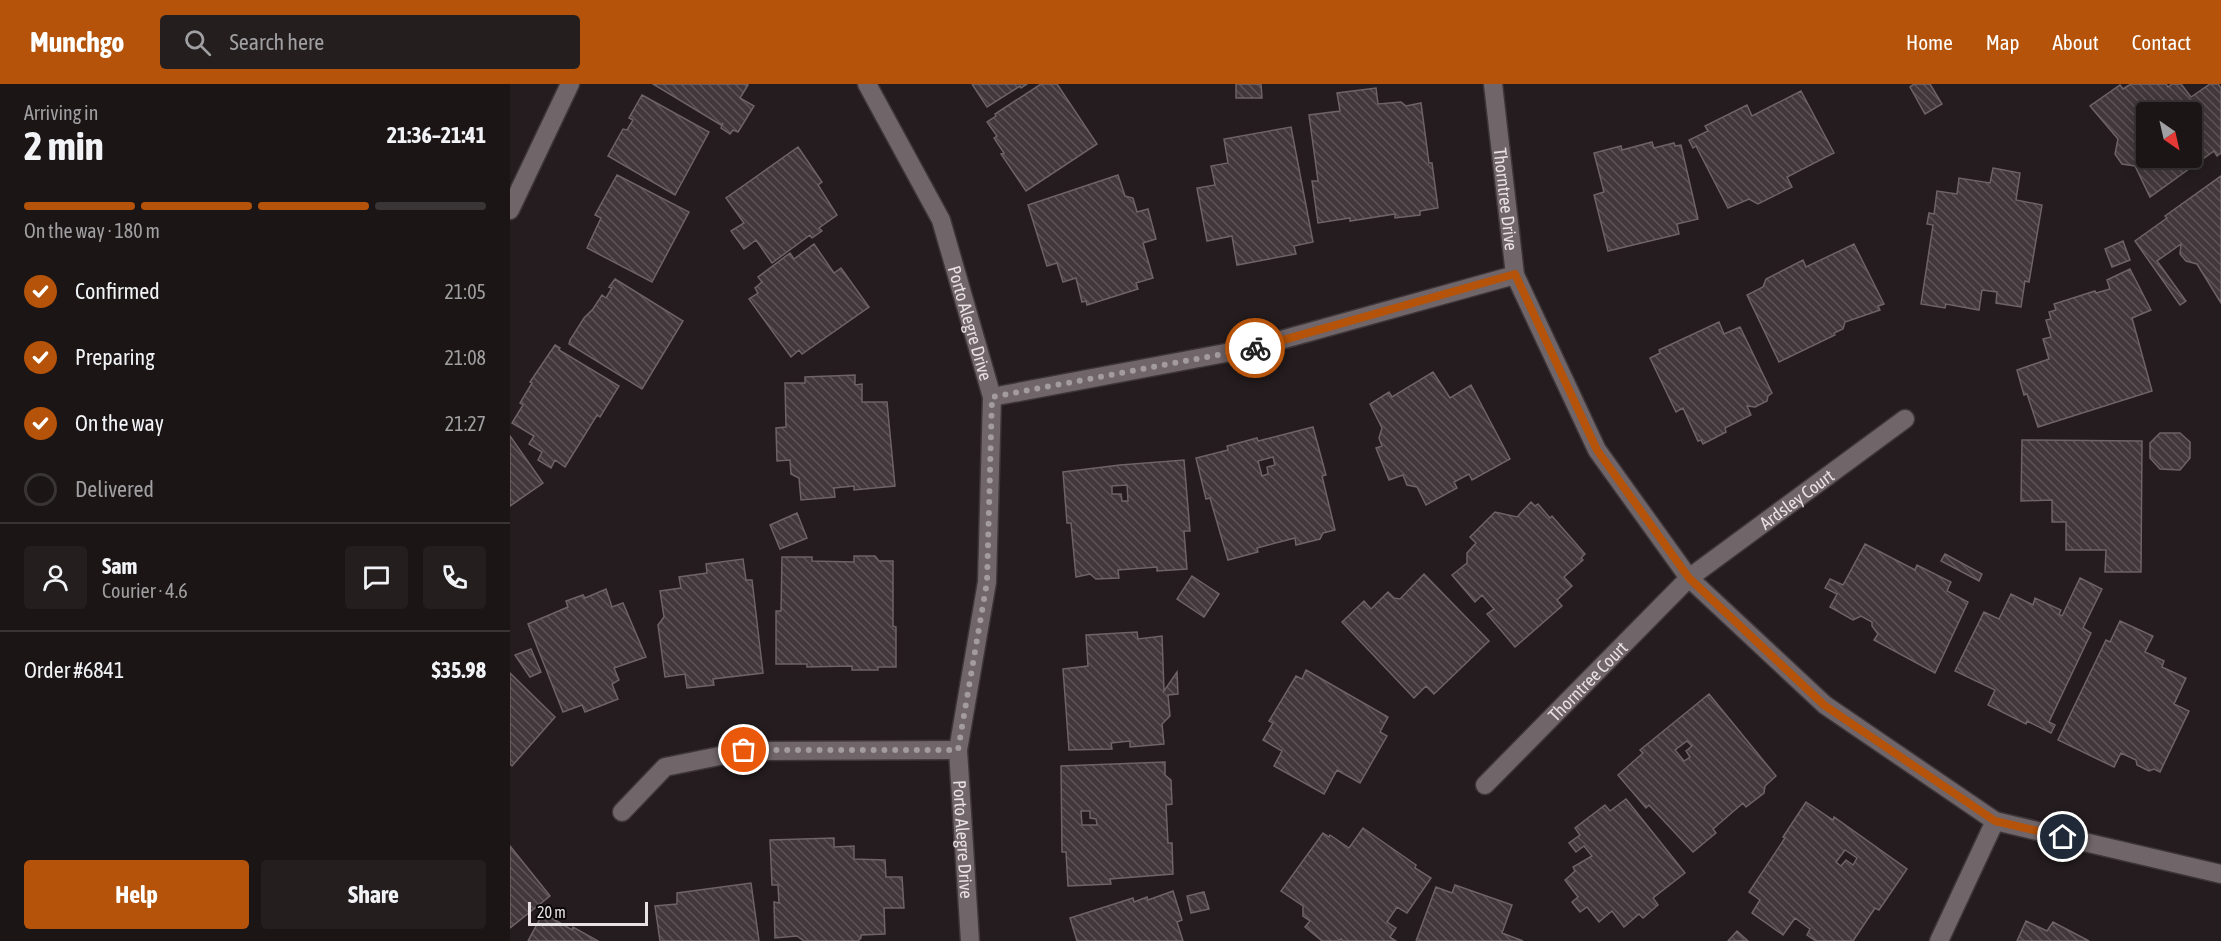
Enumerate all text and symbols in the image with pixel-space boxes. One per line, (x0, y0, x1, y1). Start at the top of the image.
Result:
search box (160, 15, 580, 69)
text: Munchgo (30, 26, 124, 58)
icon: search (181, 26, 214, 59)
text: Search here (229, 29, 324, 55)
text: Home (1906, 30, 1953, 54)
text: Map (1986, 30, 2020, 54)
text: About (2053, 30, 2099, 54)
text: Contact (2132, 30, 2191, 54)
text: Arriving in (24, 101, 98, 124)
north arrow (2136, 102, 2202, 168)
map controls (2136, 102, 2202, 168)
text: 21:36–21:41 (387, 122, 486, 148)
text: 2 min (24, 124, 104, 168)
street label: Thorntree Drive (1490, 147, 1523, 252)
text: On the way · 180 m (24, 219, 160, 242)
street label: Porto Alegre Drive (944, 263, 997, 383)
icon: check (24, 275, 57, 308)
text: Confirmed (75, 278, 160, 304)
text: 21:05 (444, 280, 486, 303)
courier (1225, 318, 1285, 378)
icon: bike (1239, 332, 1272, 365)
icon: check (24, 341, 57, 374)
text: Preparing (75, 344, 155, 370)
text: 21:08 (444, 346, 486, 369)
icon: check (24, 407, 57, 440)
text: On the way (75, 410, 164, 436)
text: 21:27 (445, 412, 486, 435)
street label: Ardsley Court (1755, 465, 1838, 533)
text: Delivered (75, 476, 154, 502)
button: person (24, 546, 87, 609)
button: chat (345, 546, 408, 609)
button: phone (423, 546, 486, 609)
text: Sam (102, 553, 137, 579)
text: Courier · 4.6 (102, 579, 188, 602)
street label: Thorntree Court (1544, 637, 1631, 725)
text: Order #6841 (24, 657, 124, 683)
text: $35.98 (431, 657, 486, 683)
pin (718, 724, 769, 775)
icon: bag (727, 733, 760, 766)
street label: Porto Alegre Drive (949, 779, 978, 899)
pin (2037, 811, 2088, 862)
icon: home (2046, 820, 2079, 853)
button: Help (24, 860, 249, 929)
button: Share (261, 860, 486, 929)
scale bar (528, 899, 648, 926)
text: 20 m (537, 903, 566, 921)

